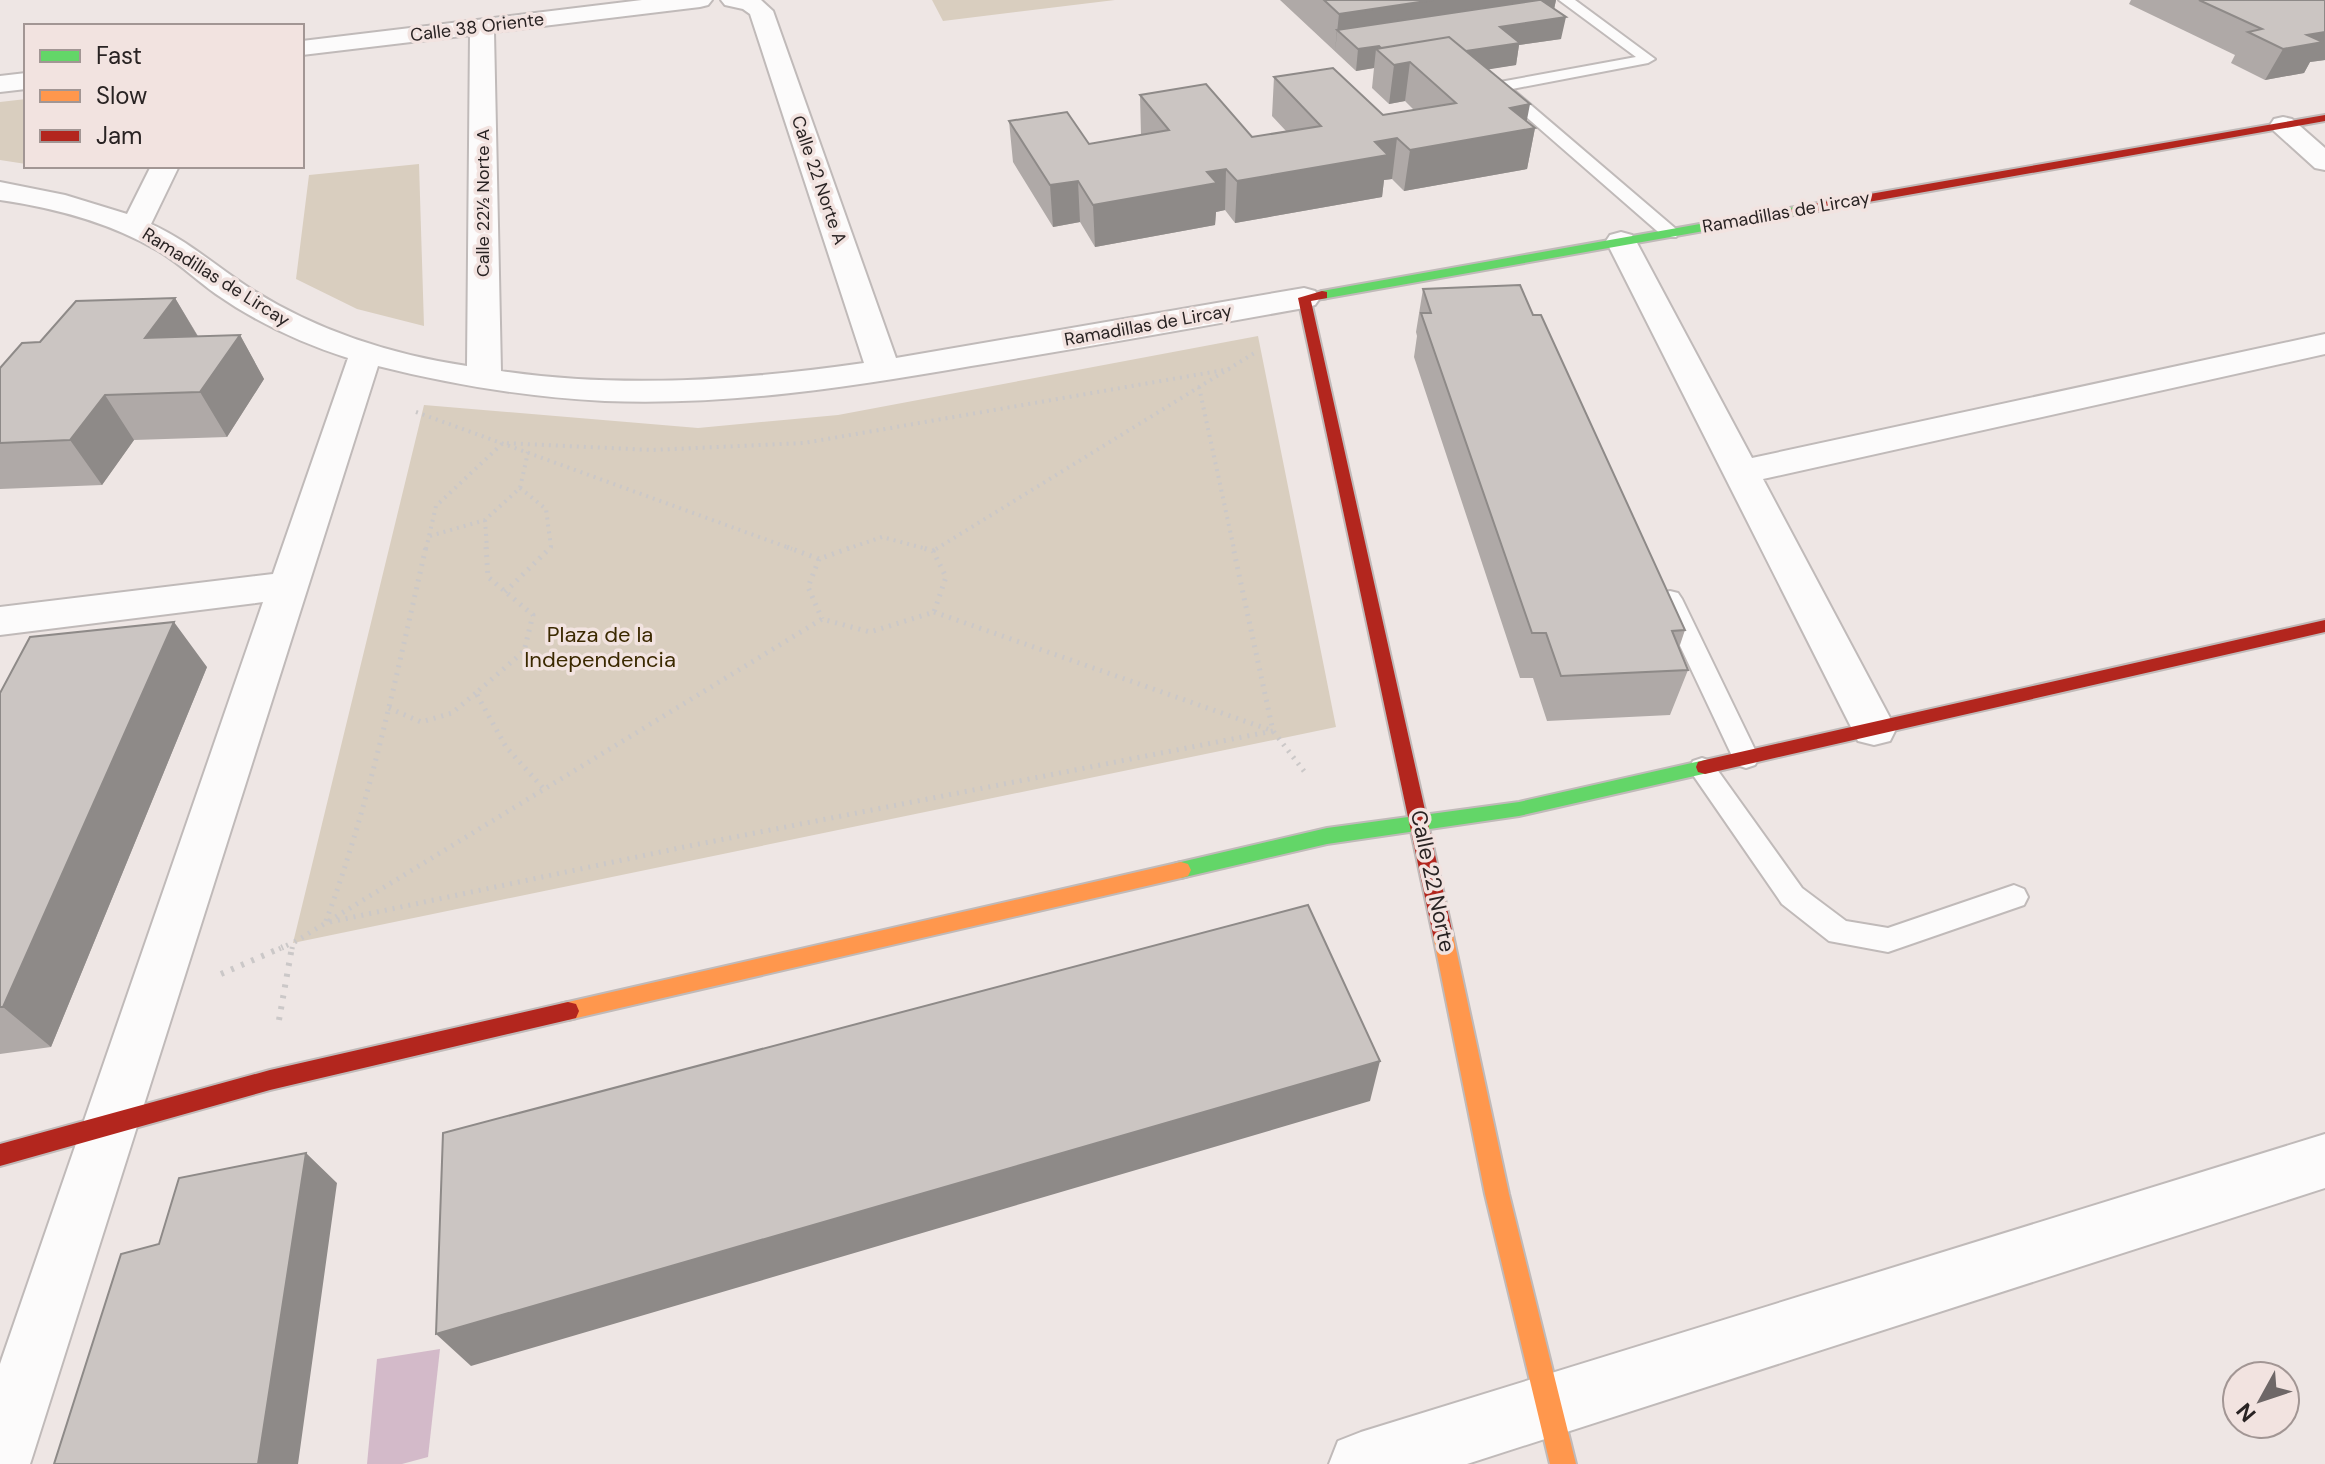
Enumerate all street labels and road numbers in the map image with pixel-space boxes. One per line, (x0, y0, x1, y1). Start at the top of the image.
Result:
street label: Calle 38 Oriente (409, 7, 545, 47)
street label: Calle 22 Norte A (786, 112, 852, 248)
street label: Calle 22½ Norte A (471, 129, 495, 277)
street label: Ramadillas de Lircay (1700, 185, 1872, 239)
street label: Ramadillas de Lircay (138, 222, 294, 332)
street label: Ramadillas de Lircay (1062, 298, 1234, 352)
street label: Calle 22 Norte (1404, 807, 1462, 955)

